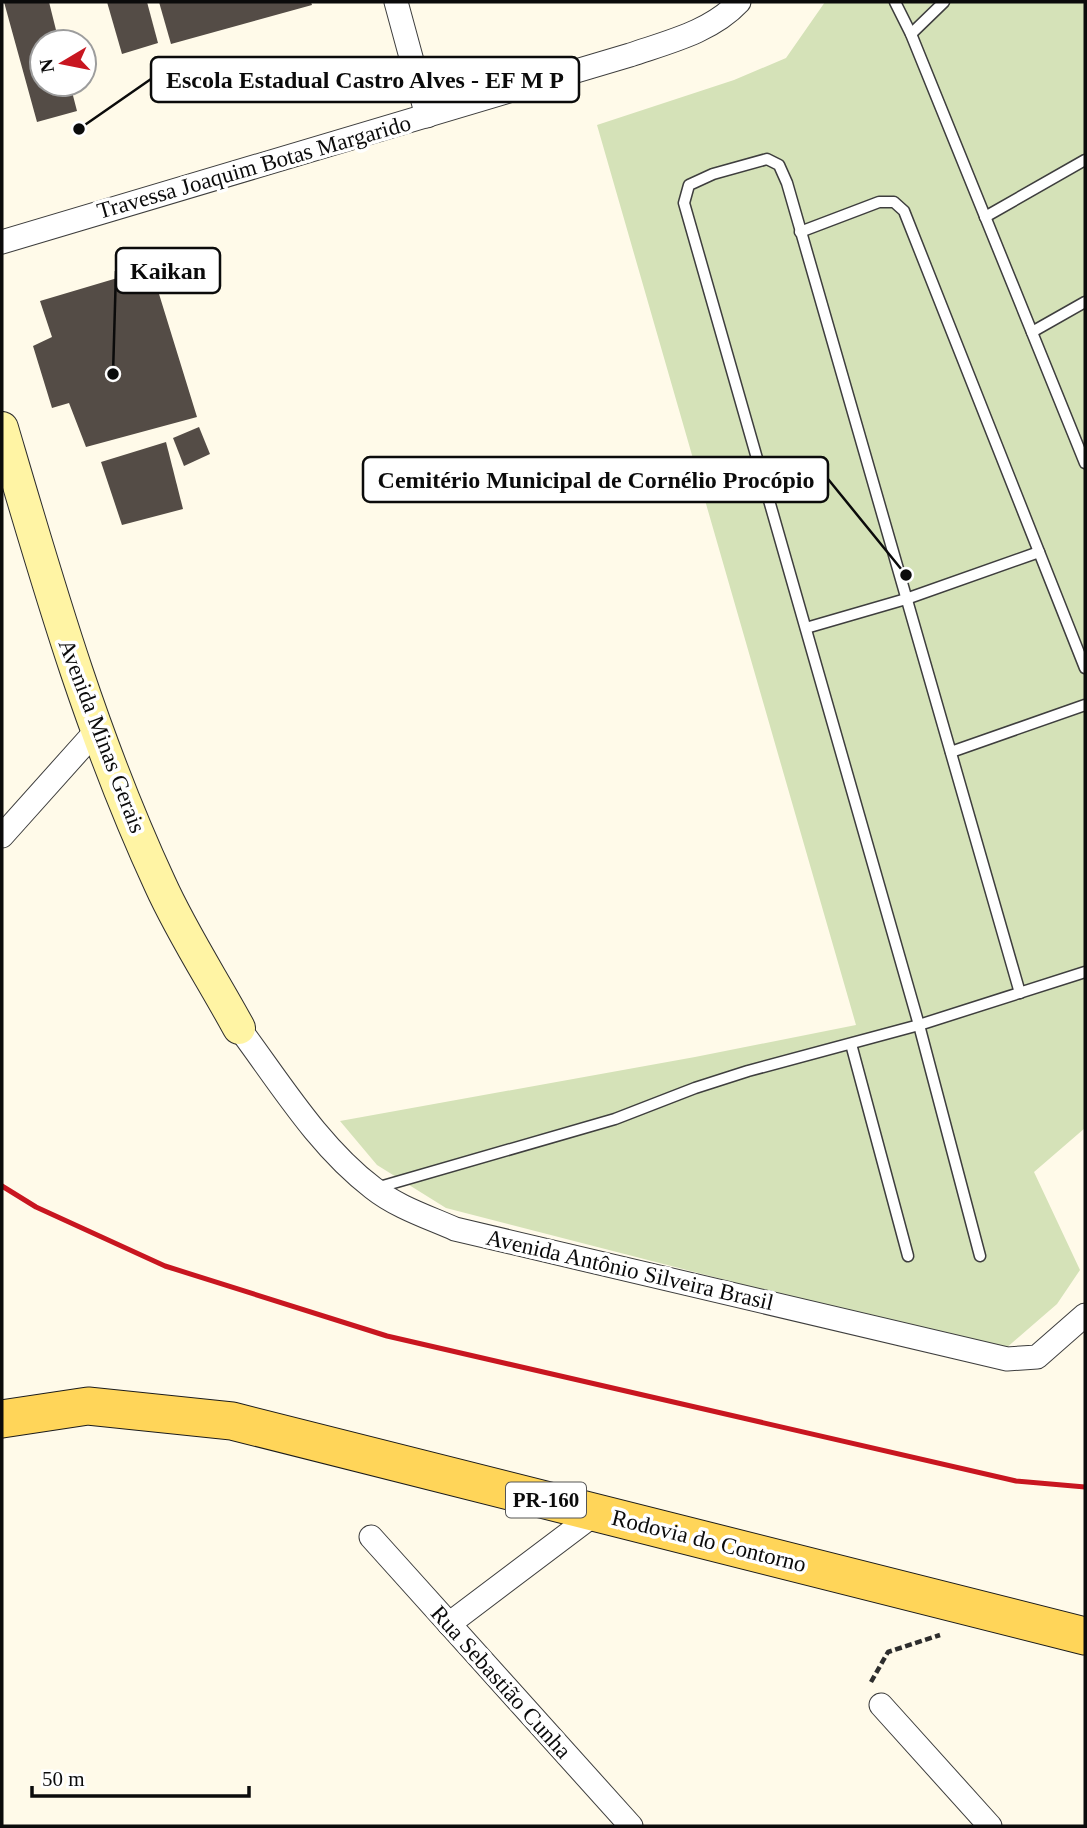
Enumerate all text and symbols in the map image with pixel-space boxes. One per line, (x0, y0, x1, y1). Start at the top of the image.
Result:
north arrow (28, 28, 98, 98)
text: N (35, 57, 58, 74)
callout: Escola Estadual Castro Alves - EF M P (151, 57, 579, 102)
text: Escola Estadual Castro Alves - EF M P (166, 67, 564, 93)
street label: Travessa Joaquim Botas Margarido (94, 110, 414, 224)
callout: Kaikan (116, 248, 220, 293)
text: Kaikan (130, 258, 206, 284)
callout: Cemitério Municipal de Cornélio Procópio (363, 457, 828, 502)
text: Cemitério Municipal de Cornélio Procópio (378, 467, 814, 493)
street label: Avenida Minas Gerais (54, 636, 150, 836)
street label: Avenida Antônio Silveira Brasil (484, 1225, 776, 1315)
road number: PR-160 (506, 1482, 586, 1518)
street label: Rodovia do Contorno (609, 1505, 809, 1577)
street label: Rua Sebastião Cunha (426, 1601, 576, 1763)
scale bar (32, 1755, 248, 1799)
text: 50 m (42, 1767, 85, 1791)

